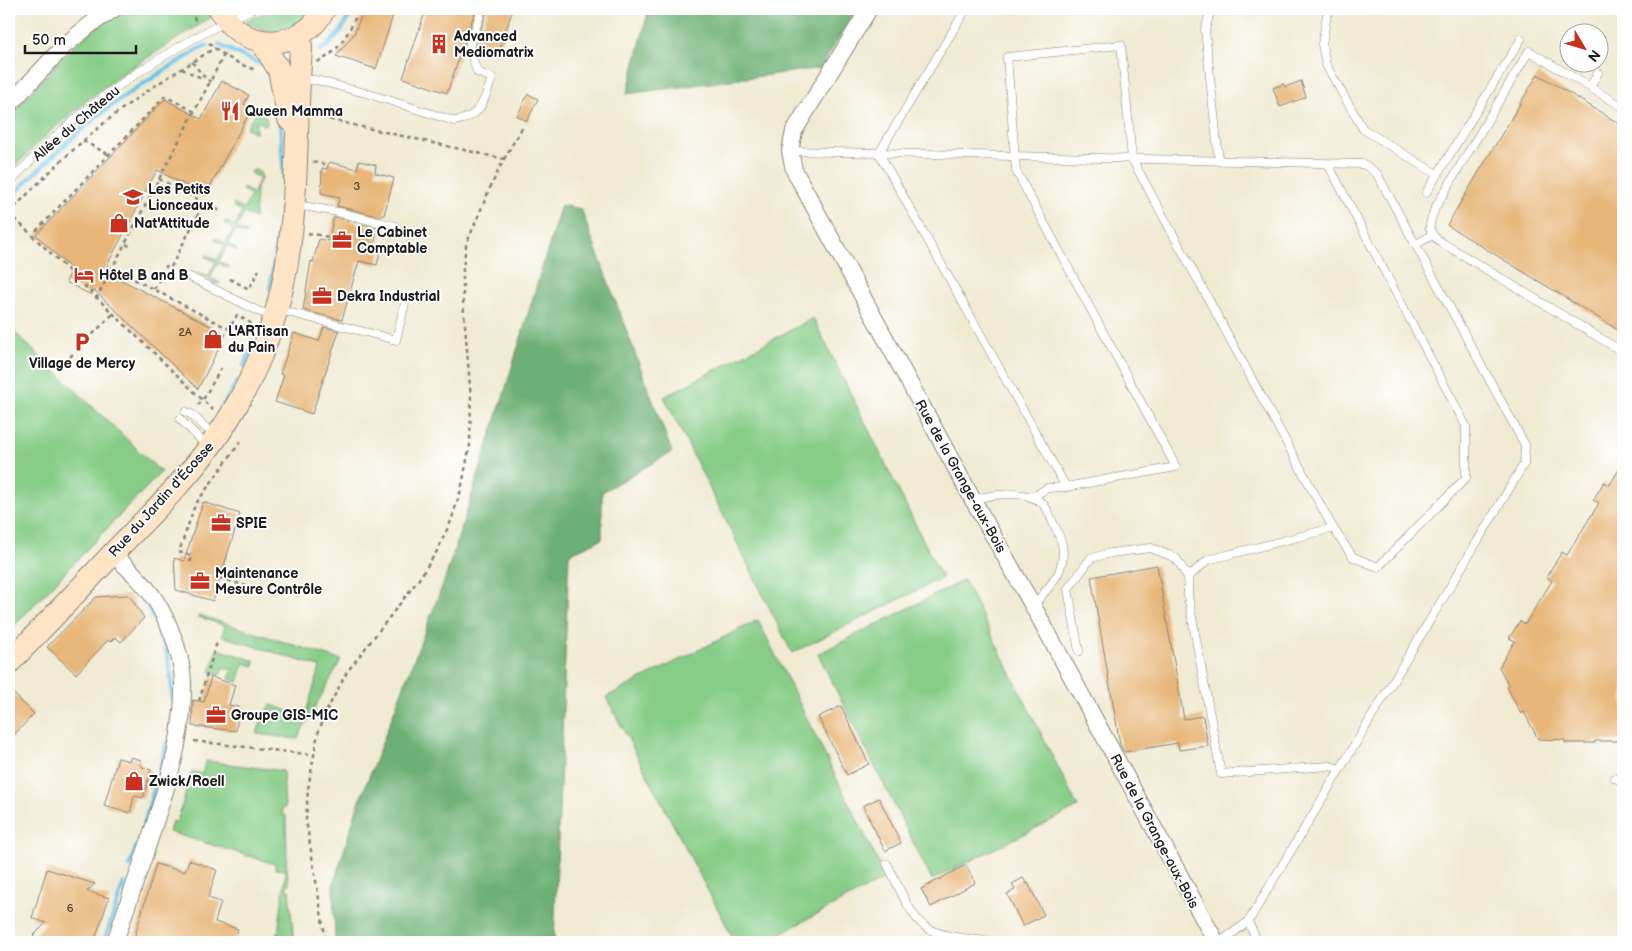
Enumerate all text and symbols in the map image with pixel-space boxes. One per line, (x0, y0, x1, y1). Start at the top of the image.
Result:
scale bar (25, 22, 136, 54)
north arrow (1560, 22, 1610, 72)
place label: Advanced Mediomatrix (453, 28, 534, 61)
text: 50 m (32, 31, 66, 50)
building icon: Advanced Mediomatrix (428, 33, 450, 55)
text: N (1584, 46, 1604, 65)
street label: Allée du Château (29, 82, 123, 165)
restaurant icon: Queen Mamma (219, 100, 241, 122)
place label: Queen Mamma (245, 103, 343, 120)
house number: 3 (354, 180, 361, 193)
place label: Les Petits Lionceaux (148, 181, 214, 214)
school or university icon: Les Petits Lionceaux (122, 186, 144, 208)
shop icon: Nat'Attitude (108, 212, 130, 234)
place label: Nat'Attitude (134, 215, 210, 232)
place label: Le Cabinet Comptable (357, 224, 427, 257)
office icon: Le Cabinet Comptable (331, 229, 353, 251)
hotel icon: Hôtel B and B (73, 264, 95, 286)
place label: Hôtel B and B (99, 267, 189, 284)
office icon: Dekra Industrial (311, 285, 333, 307)
place label: Dekra Industrial (337, 288, 440, 305)
place label: L'ARTisan du Pain (228, 323, 289, 356)
house number: 2A (178, 326, 192, 339)
shop icon: L'ARTisan du Pain (202, 328, 224, 350)
parking icon: Village de Mercy (71, 331, 93, 353)
place label: Village de Mercy (29, 355, 136, 372)
street label: Rue de la Grange-aux-Bois (911, 397, 1010, 556)
street label: Rue du Jardin d'Écosse (104, 438, 218, 560)
office icon: SPIE (210, 512, 232, 534)
place label: SPIE (236, 515, 267, 532)
place label: Maintenance Mesure Contrôle (215, 565, 322, 598)
office icon: Maintenance Mesure Contrôle (189, 570, 211, 592)
office icon: Groupe GIS-MIC (205, 704, 227, 726)
place label: Groupe GIS-MIC (231, 707, 338, 724)
street label: Rue de la Grange-aux-Bois (1107, 751, 1203, 911)
shop icon: Zwick/Roell (123, 770, 145, 792)
place label: Zwick/Roell (149, 773, 225, 790)
house number: 6 (67, 902, 74, 915)

